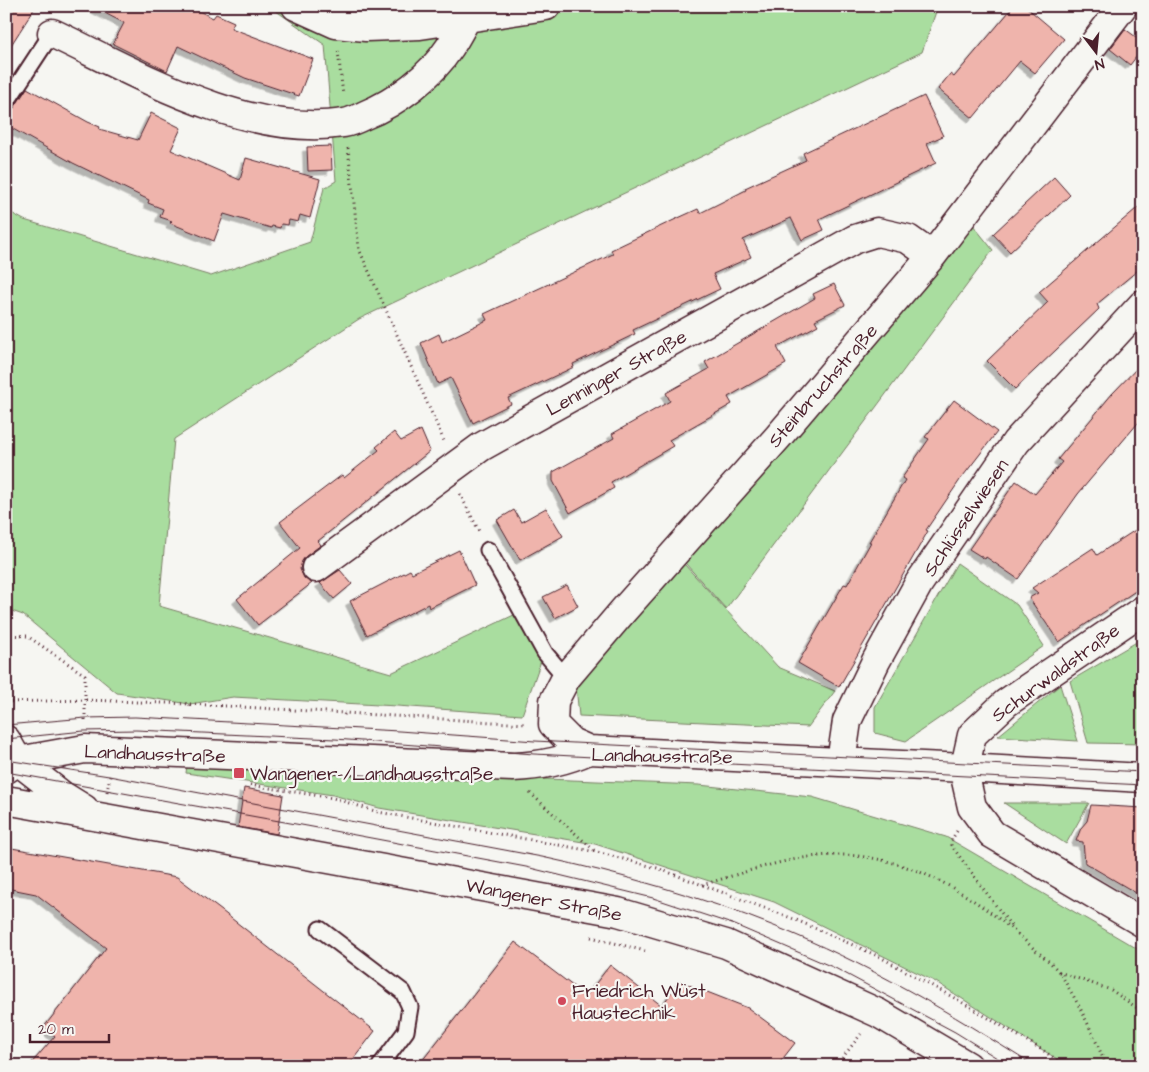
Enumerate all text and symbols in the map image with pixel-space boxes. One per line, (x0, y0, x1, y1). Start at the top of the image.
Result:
north arrow (1072, 28, 1122, 78)
text: N (1092, 53, 1106, 74)
street label: Steinbruchstraße (762, 318, 884, 454)
street label: Lenninger Straße (542, 323, 692, 424)
street label: Schlüsselwiesen (917, 454, 1016, 582)
street label: Schurwaldstraße (986, 617, 1126, 729)
street label: Landhausstraße (84, 739, 226, 770)
street label: Landhausstraße (591, 742, 733, 771)
place label: Wangener-/Landhausstraße (250, 761, 493, 789)
marker: Wangener-/Landhausstraße (232, 766, 246, 780)
street label: Wangener Straße (463, 872, 624, 930)
place label: Friedrich Wüst Haustechnik (572, 978, 706, 1027)
marker: Friedrich Wüst Haustechnik (556, 995, 568, 1007)
scale bar (30, 1012, 109, 1044)
text: 20 m (38, 1019, 74, 1040)

